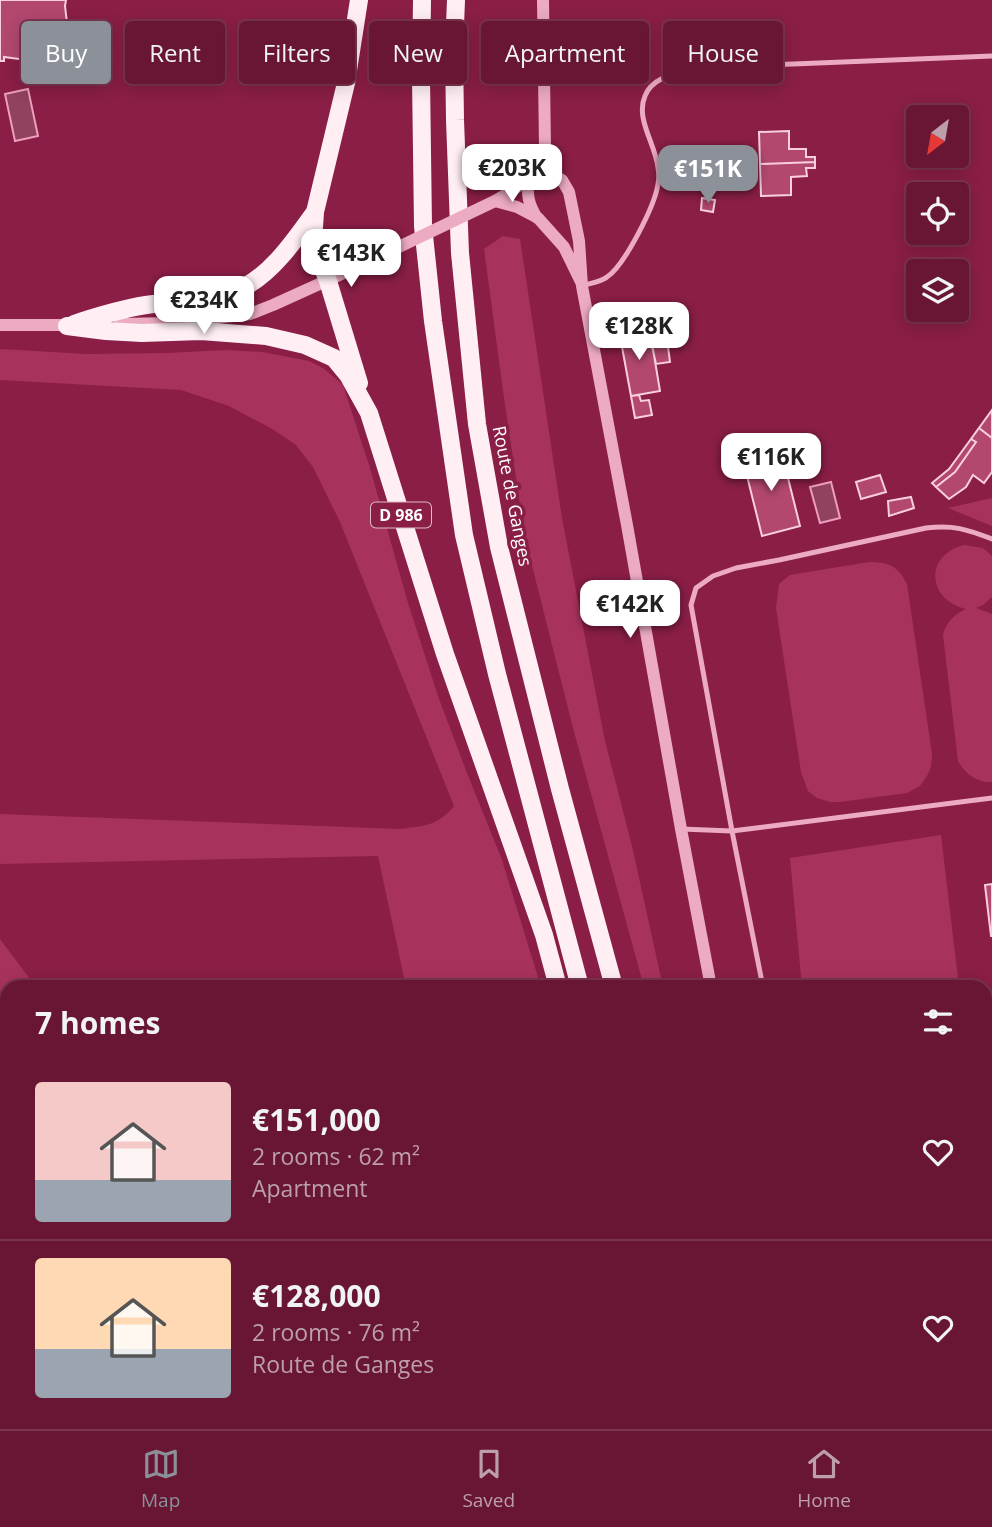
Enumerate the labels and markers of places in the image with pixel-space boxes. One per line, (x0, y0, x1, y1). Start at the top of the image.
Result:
pin: €203K (463, 144, 561, 204)
pin: €151K (659, 146, 757, 205)
pin: €143K (302, 230, 400, 289)
pin: €234K (155, 276, 253, 336)
pin: €128K (590, 302, 688, 362)
pin: €116K (722, 434, 820, 493)
pin: €142K (581, 580, 679, 640)

